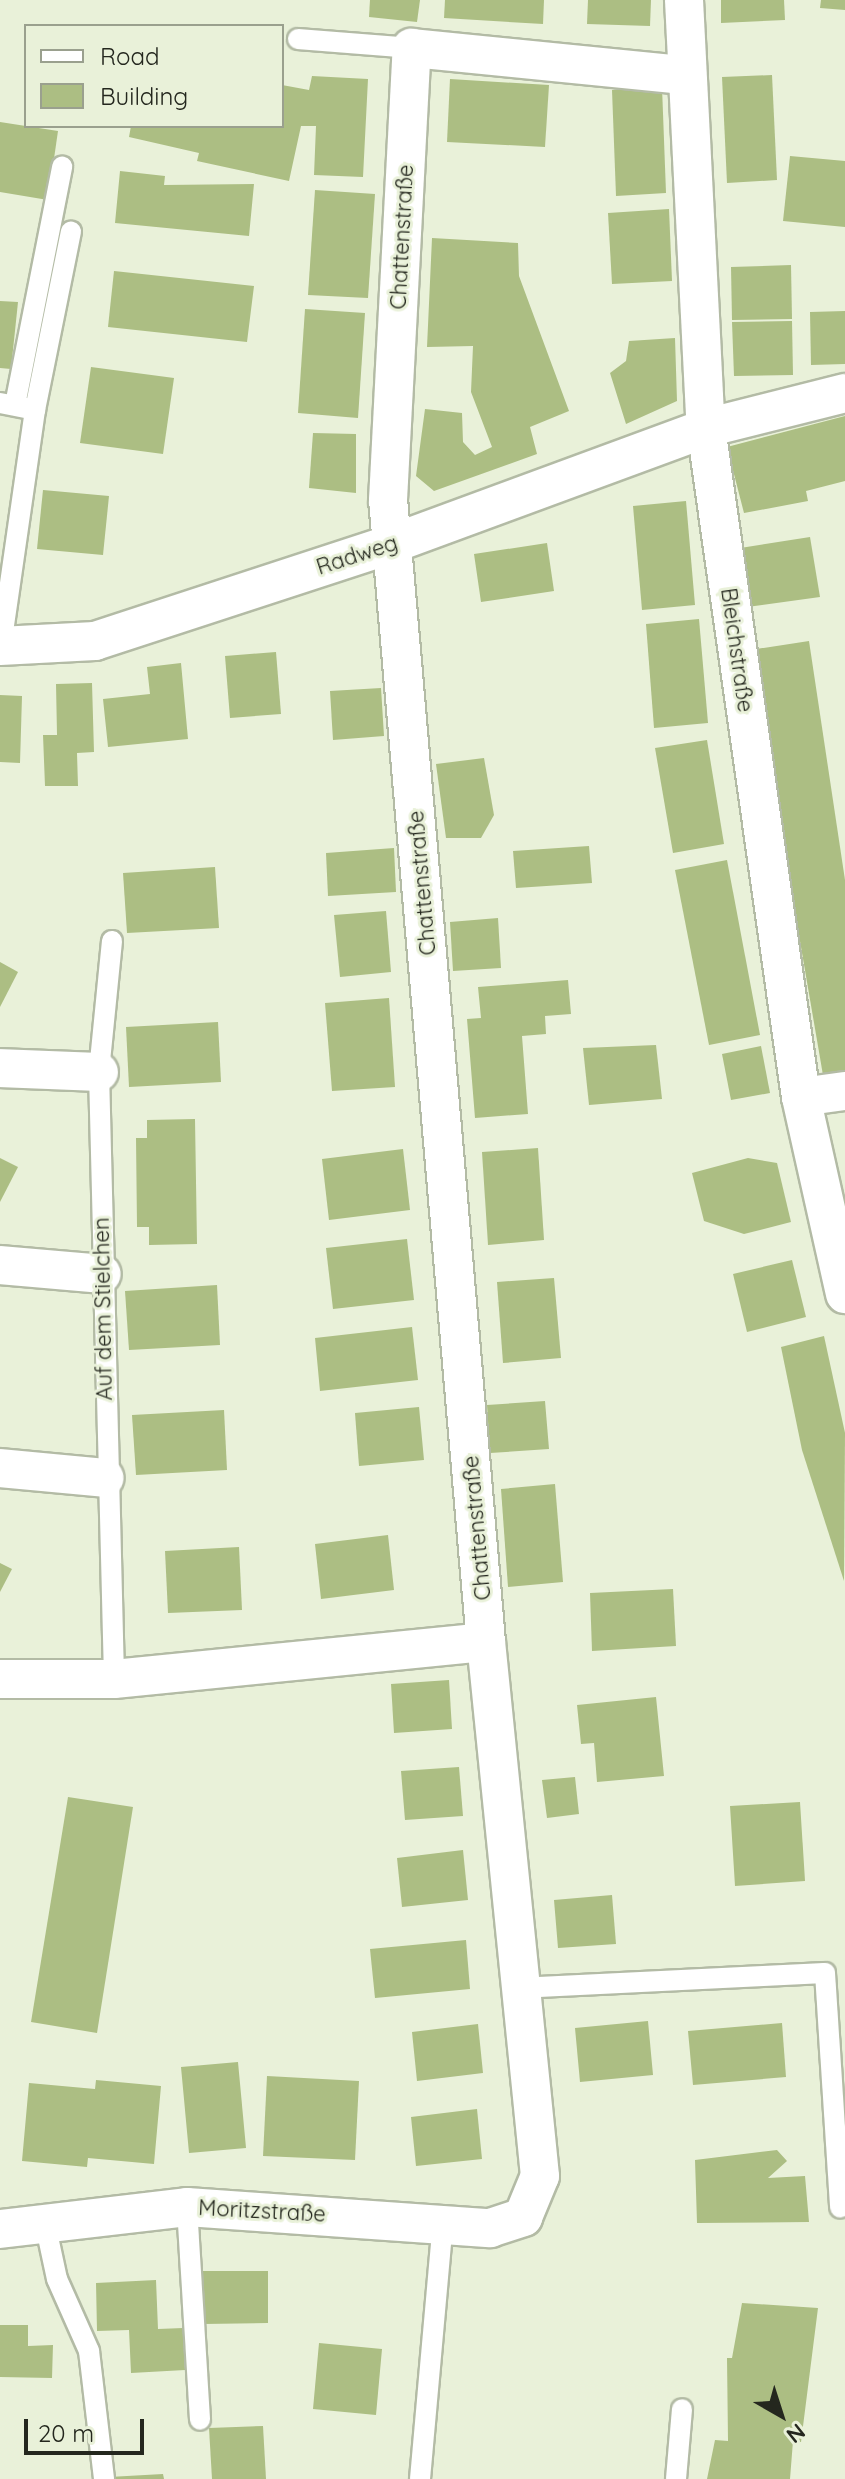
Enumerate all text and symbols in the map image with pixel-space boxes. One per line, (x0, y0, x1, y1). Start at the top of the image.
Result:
legend (24, 24, 284, 128)
text: Road (100, 41, 160, 71)
text: Building (100, 81, 188, 111)
street label: Chattenstraße (385, 164, 419, 310)
street label: Radweg (313, 529, 401, 581)
street label: Bleichstraße (715, 586, 759, 714)
street label: Chattenstraße (403, 810, 441, 956)
street label: Auf dem Stielchen (88, 1217, 118, 1401)
street label: Chattenstraße (458, 1455, 496, 1601)
street label: Moritzstraße (198, 2194, 326, 2228)
north arrow (741, 2375, 821, 2455)
scale bar (28, 2403, 148, 2453)
text: 20 m (38, 2418, 94, 2448)
text: N (781, 2418, 811, 2450)

